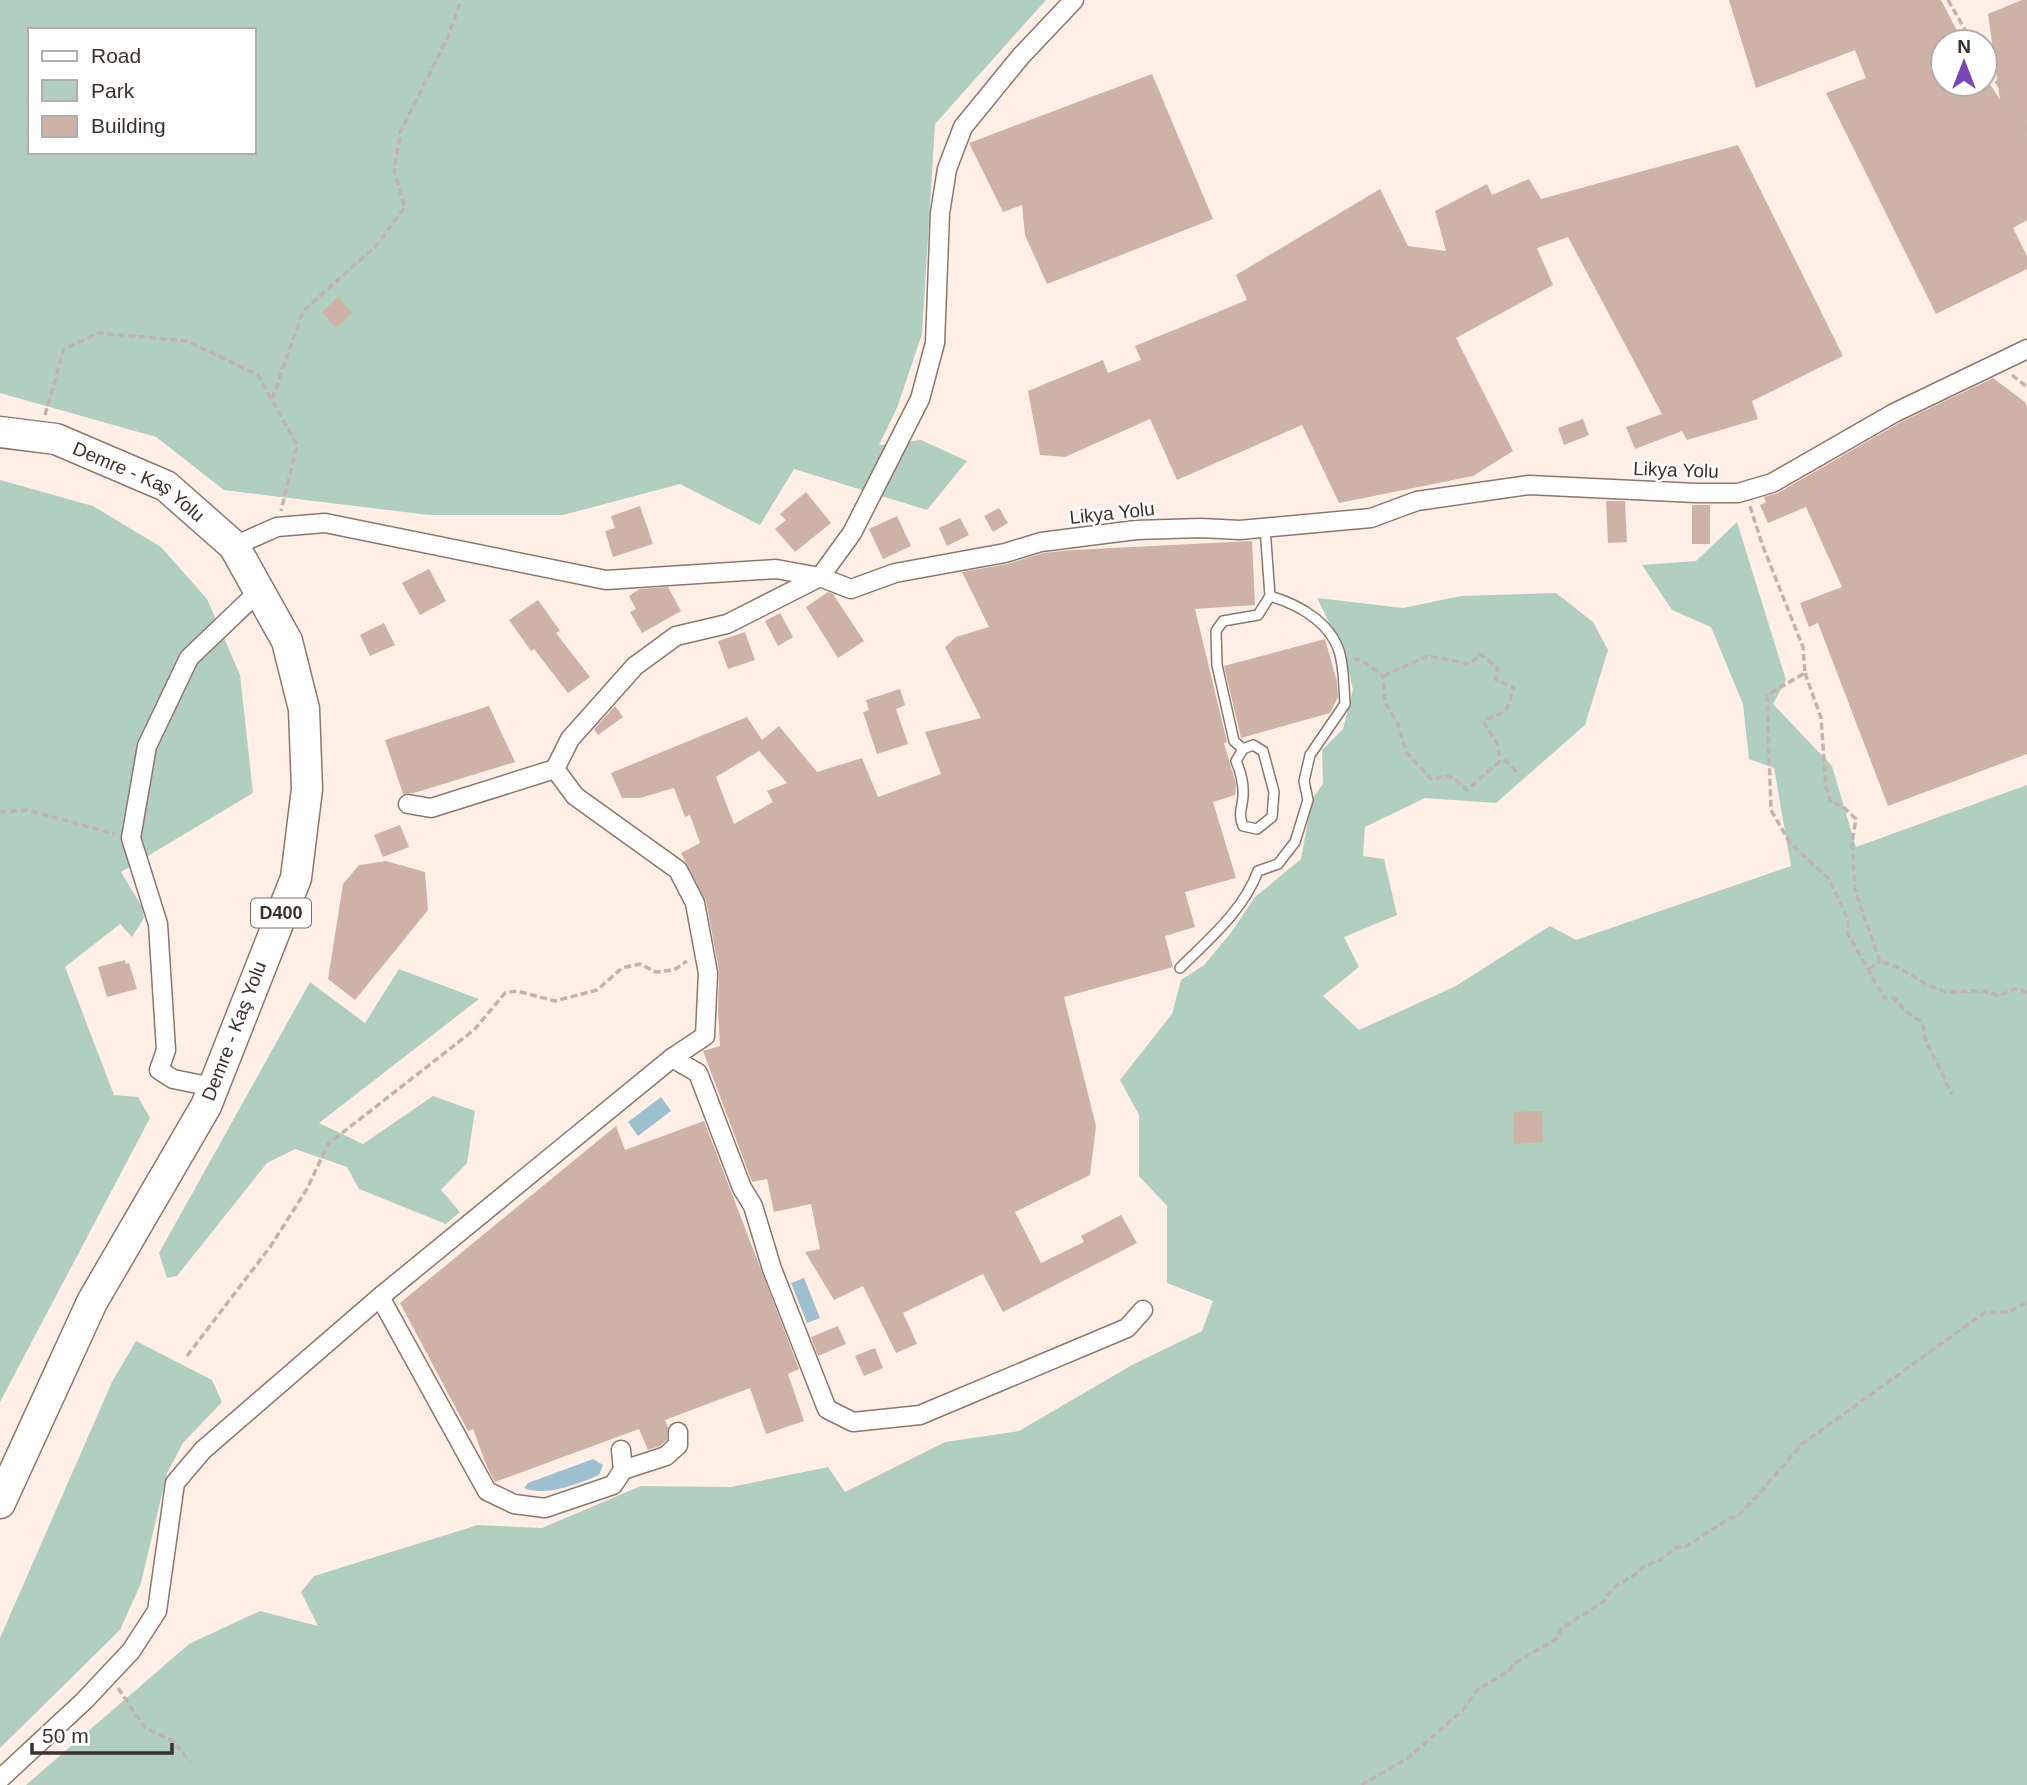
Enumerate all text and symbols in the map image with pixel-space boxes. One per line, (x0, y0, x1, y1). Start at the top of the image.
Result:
legend (28, 28, 256, 154)
north arrow (1929, 28, 1999, 98)
text: N (1957, 36, 1971, 57)
text: Road (91, 44, 141, 67)
text: Park (91, 79, 135, 102)
text: Building (91, 114, 166, 137)
street label: Demre - Kaş Yolu (70, 437, 209, 526)
street label: Likya Yolu (1633, 458, 1719, 482)
street label: Likya Yolu (1068, 498, 1156, 528)
road number: D400 (251, 898, 311, 928)
street label: Demre - Kaş Yolu (198, 958, 270, 1104)
scale bar (32, 1712, 172, 1756)
text: 50 m (42, 1724, 89, 1747)

